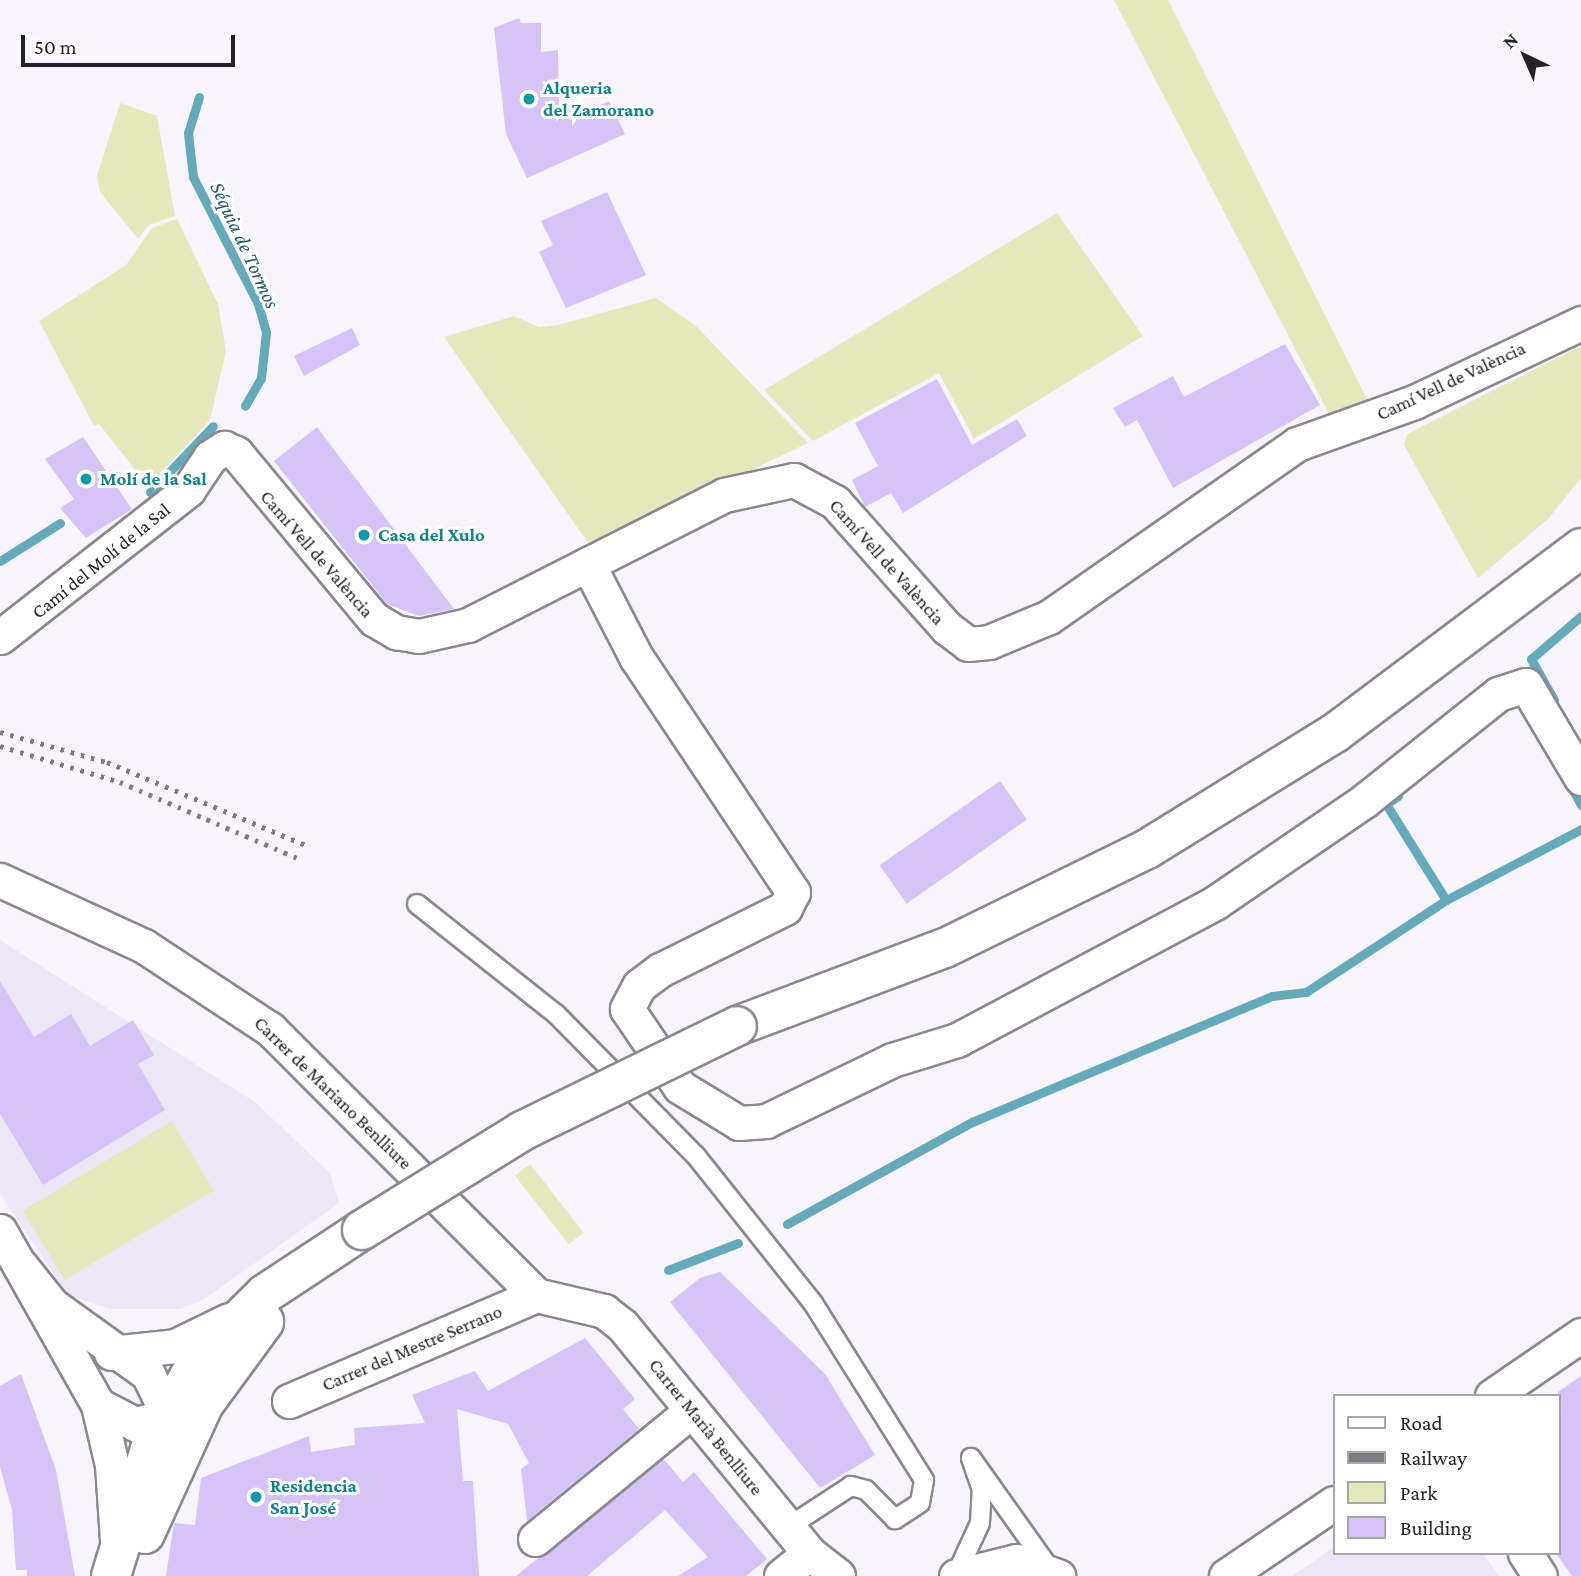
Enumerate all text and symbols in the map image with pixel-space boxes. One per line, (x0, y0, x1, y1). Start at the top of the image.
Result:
scale bar (24, 21, 238, 65)
north arrow (1490, 21, 1560, 91)
text: N (1498, 28, 1522, 53)
text: 50 m (34, 35, 77, 59)
place label: Alqueria del Zamorano (543, 77, 654, 121)
marker: Alqueria del Zamorano (521, 91, 537, 107)
water label: Séquia de Tormos (205, 178, 285, 312)
street label: Camí Vell de València (1373, 337, 1529, 425)
place label: Molí de la Sal (100, 468, 207, 490)
marker: Molí de la Sal (78, 471, 94, 487)
street label: Camí Vell de València (255, 486, 379, 622)
street label: Camí Vell de València (824, 494, 950, 630)
street label: Camí del Molí de la Sal (27, 498, 175, 624)
place label: Casa del Xulo (378, 524, 485, 546)
marker: Casa del Xulo (356, 527, 372, 543)
street label: Carrer de Mariano Benlliure (249, 1012, 417, 1174)
street label: Carrer del Mestre Serrano (318, 1300, 506, 1396)
street label: Carrer Marià Benlliure (644, 1354, 768, 1500)
legend (1332, 1394, 1560, 1555)
text: Road (1400, 1411, 1443, 1435)
text: Railway (1400, 1446, 1467, 1470)
place label: Residencia San José (270, 1475, 357, 1519)
text: Park (1400, 1481, 1437, 1505)
marker: Residencia San José (248, 1489, 264, 1505)
text: Building (1400, 1516, 1472, 1540)

